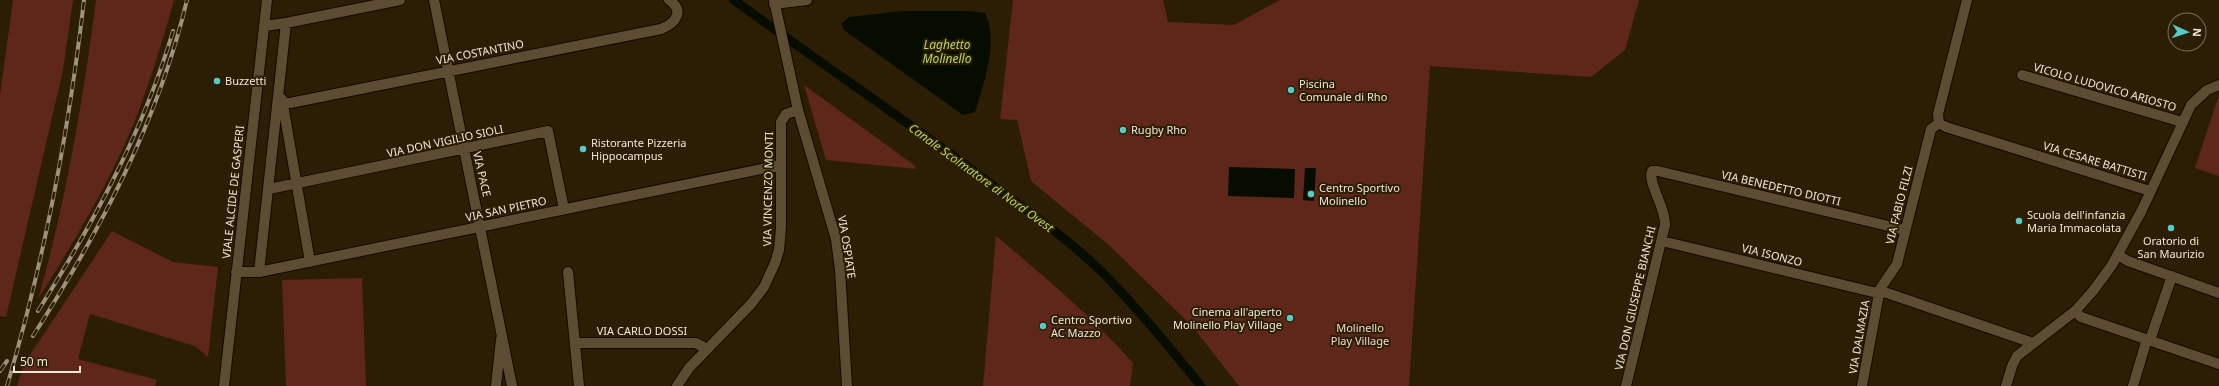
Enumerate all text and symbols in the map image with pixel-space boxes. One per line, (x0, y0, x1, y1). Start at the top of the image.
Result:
north arrow (2167, 12, 2207, 52)
text: N (2190, 28, 2205, 37)
street label: VIA COSTANTINO (435, 36, 525, 67)
water label: Laghetto Molinello (923, 36, 972, 67)
street label: VICOLO LUDOVICO ARIOSTO (2032, 59, 2178, 114)
place label: Buzzetti (225, 73, 266, 88)
marker: Buzzetti (212, 76, 222, 86)
place label: Piscina Comunale di Rho (1299, 76, 1388, 104)
marker: Piscina Comunale di Rho (1286, 85, 1296, 95)
water label: Canale Scolmatore di Nord Ovest (905, 119, 1058, 237)
street label: VIA DON VIGILIO SIOLI (385, 121, 505, 160)
place label: Rugby Rho (1131, 122, 1187, 137)
street label: VIALE ALCIDE DE GASPERI (218, 124, 247, 259)
marker: Rugby Rho (1118, 125, 1128, 135)
street label: VIA VINCENZO MONTI (759, 131, 776, 246)
place label: Ristorante Pizzeria Hippocampus (591, 135, 687, 163)
street label: VIA CESARE BATTISTI (2041, 138, 2149, 184)
marker: Ristorante Pizzeria Hippocampus (578, 144, 588, 154)
street label: VIA PACE (470, 150, 495, 198)
street label: VIA FABIO FILZI (1882, 164, 1916, 246)
street label: VIA BENEDETTO DIOTTI (1720, 166, 1842, 209)
place label: Centro Sportivo Molinello (1319, 180, 1400, 208)
marker: Centro Sportivo Molinello (1306, 189, 1316, 199)
street label: VIA SAN PIETRO (464, 193, 548, 224)
place label: Scuola dell'infanzia Maria Immacolata (2027, 207, 2125, 235)
street label: VIA OSPIATE (835, 214, 860, 280)
marker: Scuola dell'infanzia Maria Immacolata (2014, 216, 2024, 226)
marker: Oratorio di San Maurizio (2166, 223, 2176, 233)
street label: VIA DON GIUSEPPE BIANCHI (1611, 224, 1658, 371)
place label: Oratorio di San Maurizio (2138, 233, 2205, 261)
street label: VIA ISONZO (1740, 240, 1804, 269)
street label: VIA DALMAZIA (1845, 298, 1873, 375)
place label: Cinema all'aperto Molinello Play Village (1173, 304, 1282, 332)
place label: Centro Sportivo AC Mazzo (1051, 312, 1132, 340)
marker: Cinema all'aperto Molinello Play Village (1285, 313, 1295, 323)
park label: Molinello Play Village (1331, 320, 1389, 348)
marker: Centro Sportivo AC Mazzo (1038, 321, 1048, 331)
street label: VIA CARLO DOSSI (597, 323, 688, 338)
scale bar (14, 348, 80, 374)
text: 50 m (20, 353, 48, 370)

